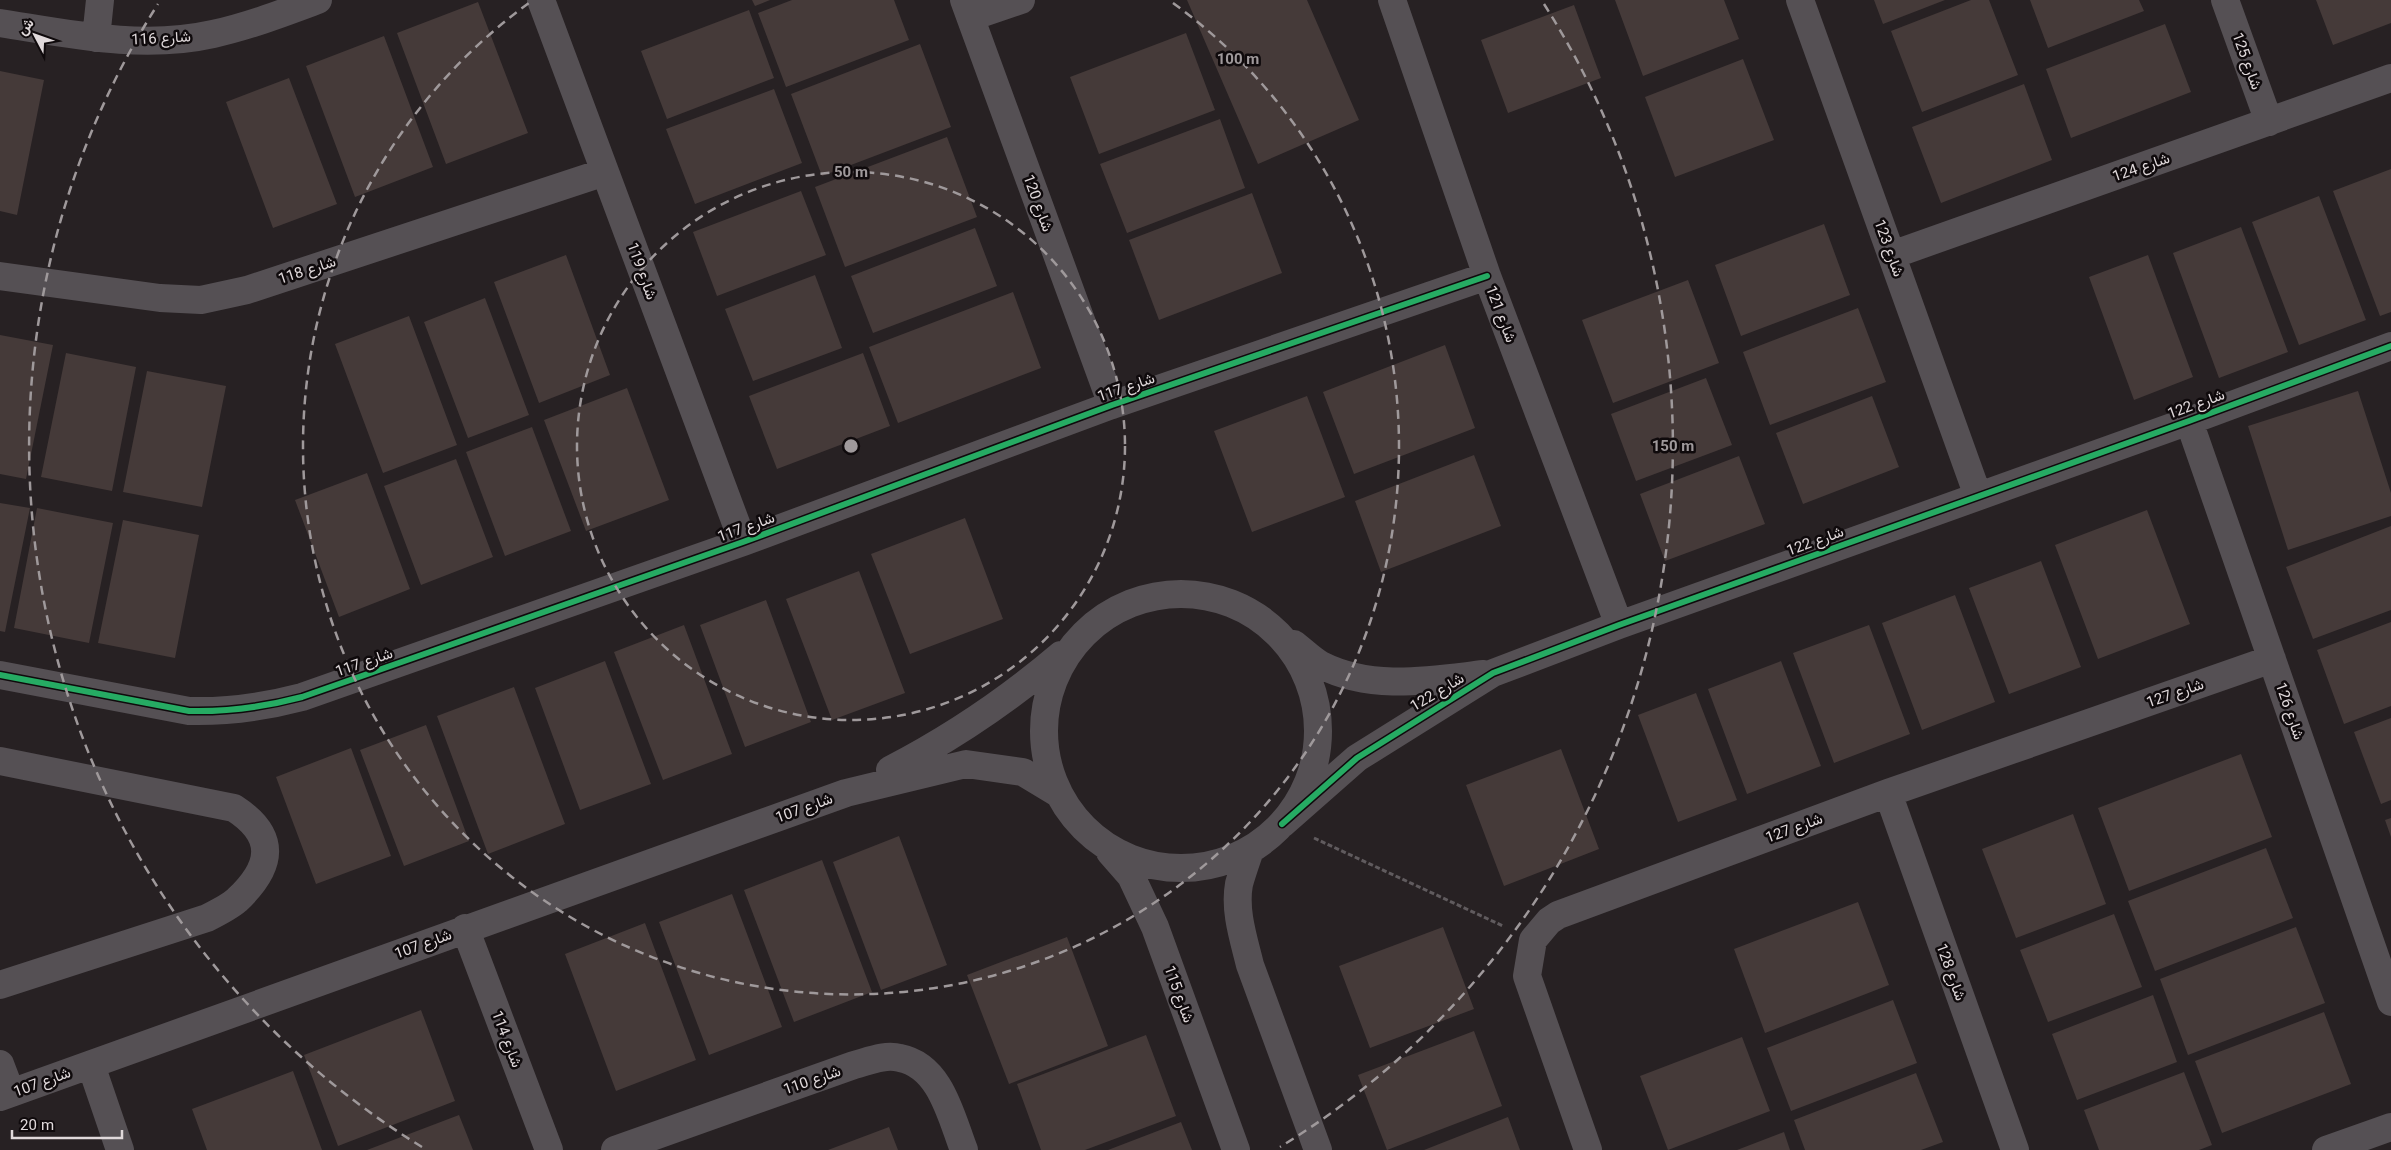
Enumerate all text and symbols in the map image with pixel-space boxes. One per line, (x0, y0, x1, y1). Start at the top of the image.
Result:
north arrow (10, 10, 60, 60)
text: ش (13, 14, 41, 41)
street label: شارع 116 (131, 26, 192, 53)
street label: شارع 125 (2225, 30, 2267, 94)
text: 100 m (1217, 49, 1259, 72)
street label: شارع 124 (2110, 148, 2174, 189)
text: 50 m (834, 162, 868, 185)
street label: شارع 120 (1016, 172, 1058, 236)
street label: شارع 123 (1867, 217, 1909, 281)
street label: شارع 119 (620, 240, 662, 304)
street label: شارع 118 (276, 251, 339, 292)
street label: شارع 121 (1478, 283, 1521, 347)
street label: شارع 117 (1095, 368, 1159, 409)
street label: شارع 122 (2165, 384, 2229, 426)
text: 150 m (1652, 436, 1694, 459)
centre of rings (842, 437, 860, 455)
street label: شارع 117 (715, 507, 779, 549)
street label: شارع 122 (1784, 521, 1848, 563)
street label: شارع 117 (333, 643, 397, 684)
street label: شارع 122 (1406, 668, 1469, 718)
street label: شارع 127 (2144, 674, 2208, 715)
street label: شارع 126 (2268, 680, 2309, 744)
street label: شارع 107 (773, 788, 837, 830)
street label: شارع 127 (1763, 808, 1827, 850)
street label: شارع 107 (392, 924, 456, 966)
street label: شارع 128 (1929, 941, 1971, 1005)
street label: شارع 115 (1157, 963, 1199, 1027)
street label: شارع 114 (484, 1008, 527, 1072)
street label: شارع 110 (781, 1061, 845, 1102)
street label: شارع 107 (11, 1062, 75, 1104)
scale bar (12, 1108, 122, 1140)
text: 20 m (20, 1115, 54, 1138)

